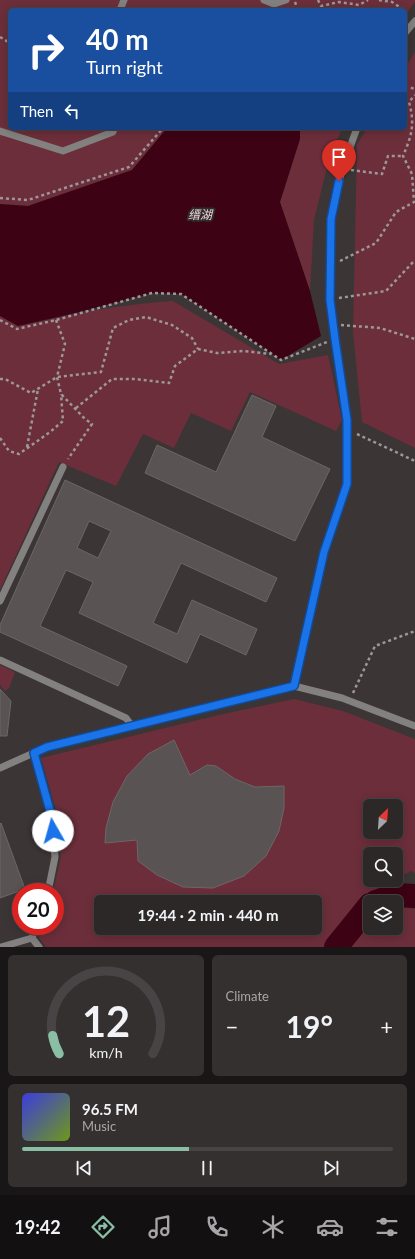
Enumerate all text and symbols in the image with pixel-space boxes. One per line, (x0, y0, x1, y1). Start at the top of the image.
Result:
text: 40 m (86, 22, 149, 56)
icon: right (20, 24, 72, 76)
text: Turn right (86, 56, 163, 78)
icon: left (61, 100, 83, 122)
text: Then (20, 102, 53, 120)
pin (322, 140, 356, 181)
icon: arrive (328, 146, 350, 168)
water label: 缙湖 (188, 207, 214, 222)
north arrow (363, 799, 403, 839)
map controls (363, 799, 403, 935)
position arrow (32, 810, 74, 852)
button: search (363, 847, 403, 887)
speed limit sign: 20 (12, 883, 64, 935)
button: layers (363, 895, 403, 935)
text: 19:44 · 2 min · 440 m (138, 906, 278, 924)
text: Climate (226, 988, 269, 1004)
text: 12 (82, 995, 130, 1045)
text: 19° (286, 1008, 333, 1044)
text: − (226, 1013, 238, 1040)
text: + (380, 1013, 393, 1040)
text: km/h (89, 1043, 122, 1060)
text: 96.5 FM (82, 1100, 138, 1118)
text: Music (82, 1118, 116, 1134)
icon: previous (73, 1157, 95, 1179)
icon: pause (196, 1157, 218, 1179)
icon: next (320, 1157, 342, 1179)
icon: directions (89, 1213, 117, 1241)
icon: music (146, 1213, 174, 1241)
icon: phone (203, 1213, 231, 1241)
icon: climate (259, 1213, 287, 1241)
icon: car (316, 1213, 344, 1241)
icon: filters (373, 1213, 401, 1241)
text: 19:42 (14, 1216, 61, 1238)

